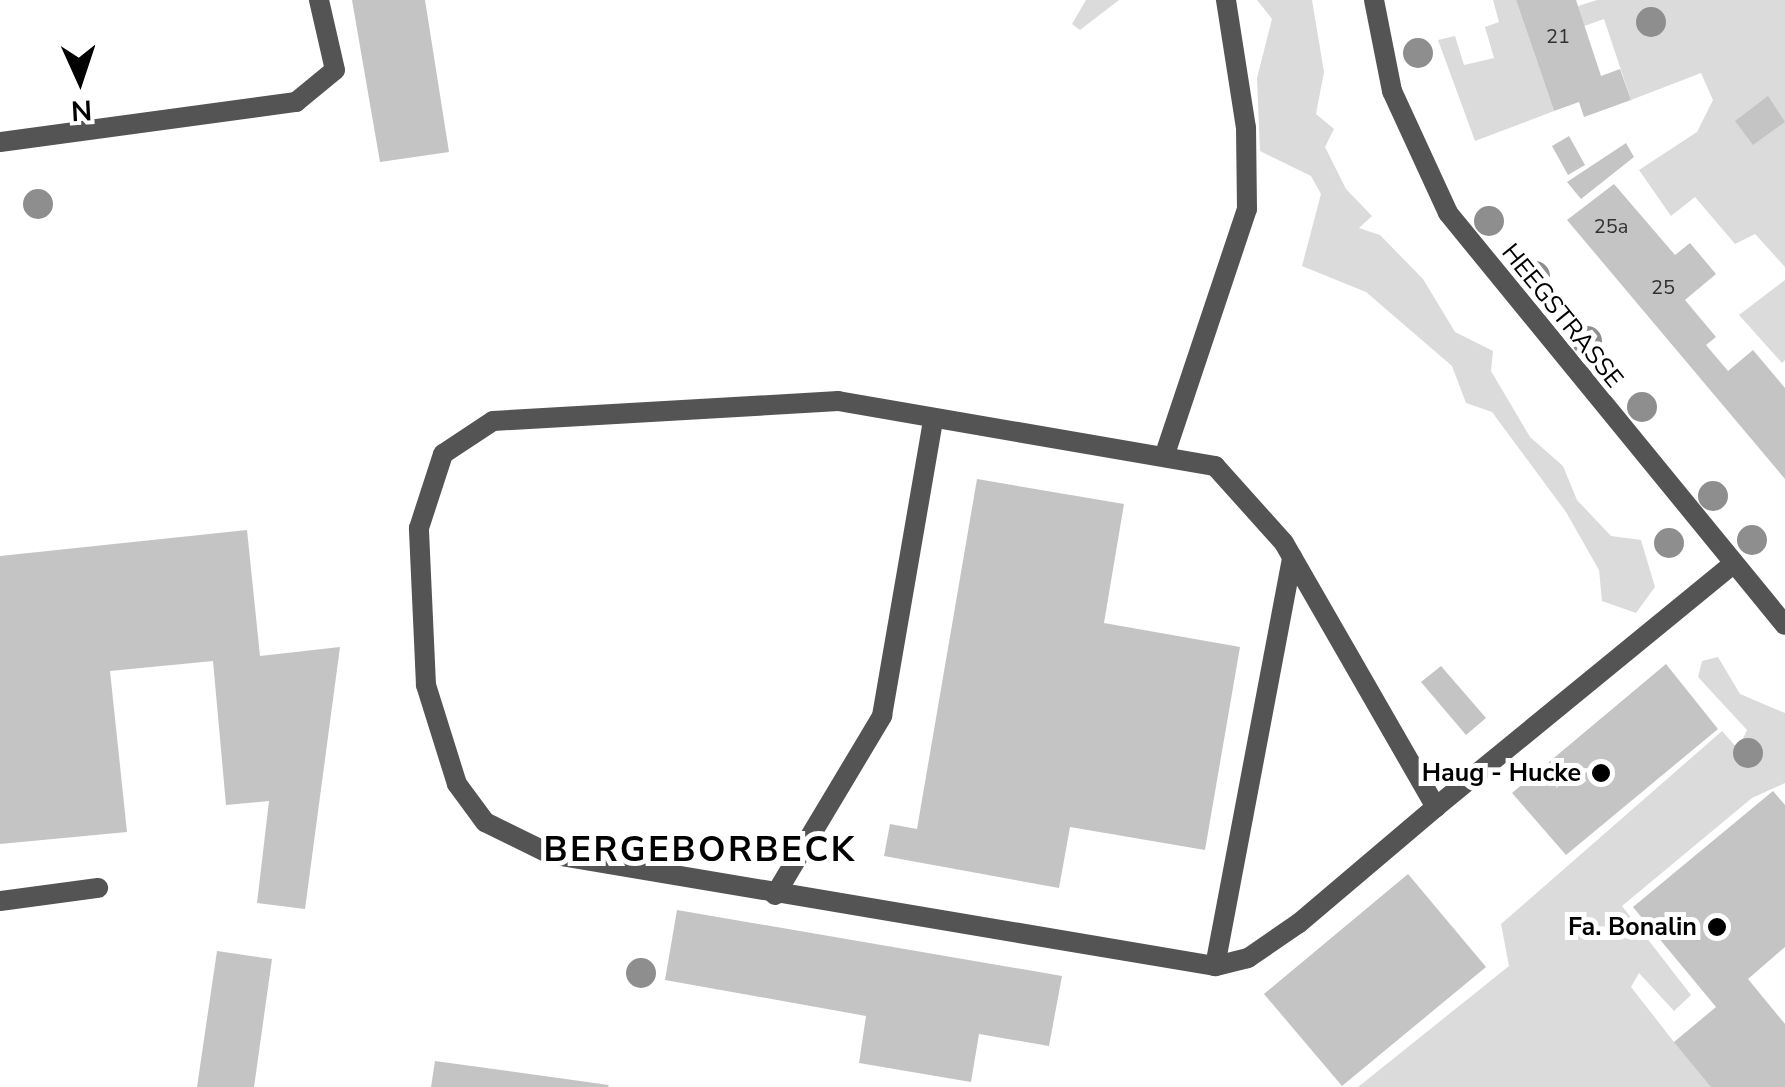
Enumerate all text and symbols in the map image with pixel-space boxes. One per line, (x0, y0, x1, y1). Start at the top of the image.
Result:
house number: 21 (1546, 24, 1570, 48)
north arrow (30, 30, 130, 130)
text: N (70, 90, 93, 129)
house number: 25a (1594, 214, 1628, 238)
street label: HEEGSTRASSE (1495, 238, 1629, 394)
house number: 25 (1651, 275, 1675, 299)
place label: Haug - Hucke (1422, 758, 1581, 788)
marker: Haug - Hucke (1590, 762, 1612, 784)
district label: BERGEBORBECK (544, 829, 856, 871)
place label: Fa. Bonalin (1568, 912, 1697, 942)
marker: Fa. Bonalin (1706, 916, 1728, 938)

